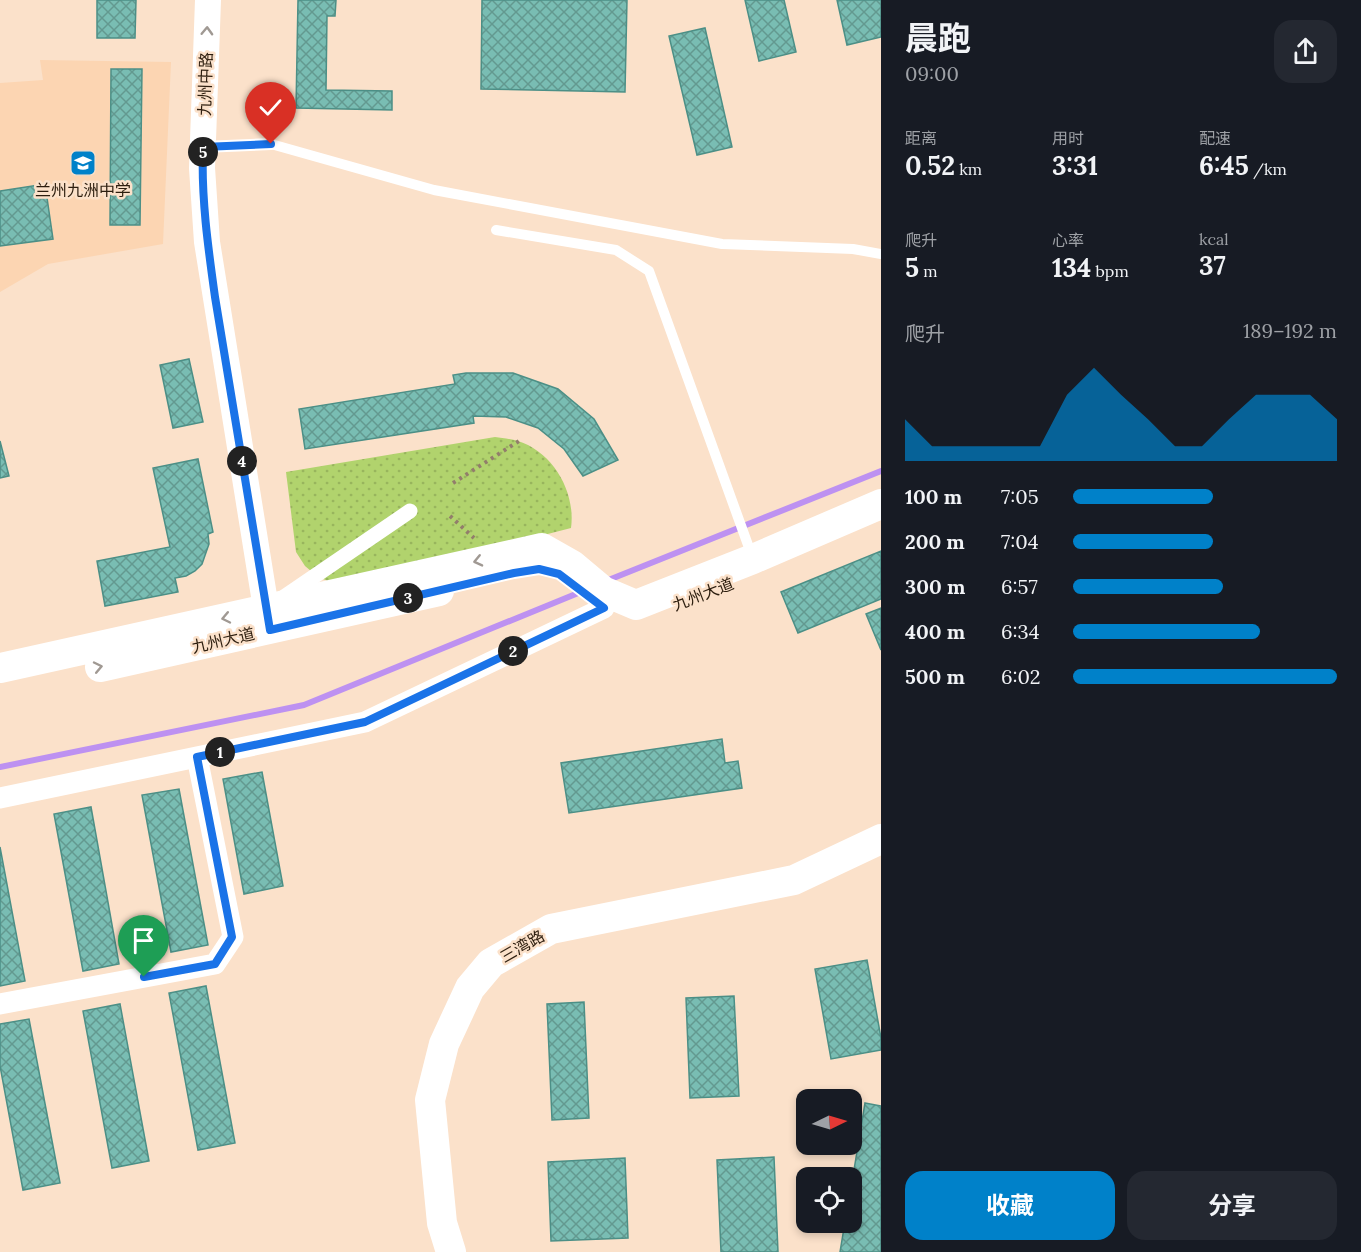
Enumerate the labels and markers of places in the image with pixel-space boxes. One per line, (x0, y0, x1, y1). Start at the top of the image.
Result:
pin (245, 82, 296, 144)
pin: 5 (188, 137, 218, 167)
school or university icon: 兰州九洲中学 (68, 148, 98, 178)
place label: 兰州九洲中学 (35, 180, 131, 200)
pin: 4 (227, 446, 257, 476)
pin: 3 (393, 583, 423, 613)
pin: 2 (498, 636, 528, 666)
pin: 1 (205, 737, 235, 767)
pin (118, 915, 169, 977)

